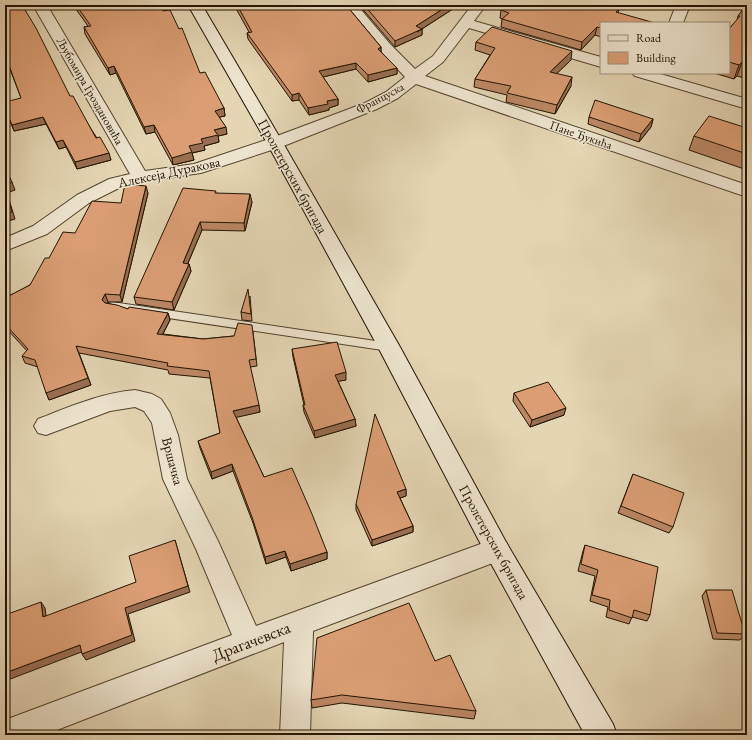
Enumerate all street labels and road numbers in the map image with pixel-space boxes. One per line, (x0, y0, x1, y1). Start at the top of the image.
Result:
street label: Љубомира Гроздановића (53, 34, 127, 148)
street label: Француска (353, 79, 407, 117)
street label: Пролетерских бригада (254, 116, 332, 237)
street label: Пане Ђукића (548, 117, 615, 153)
street label: Алексеја Дуракова (115, 152, 222, 192)
street label: Вршачка (158, 435, 188, 487)
street label: Пролетерских бригада (455, 482, 533, 603)
street label: Драгачевска (209, 616, 294, 666)

